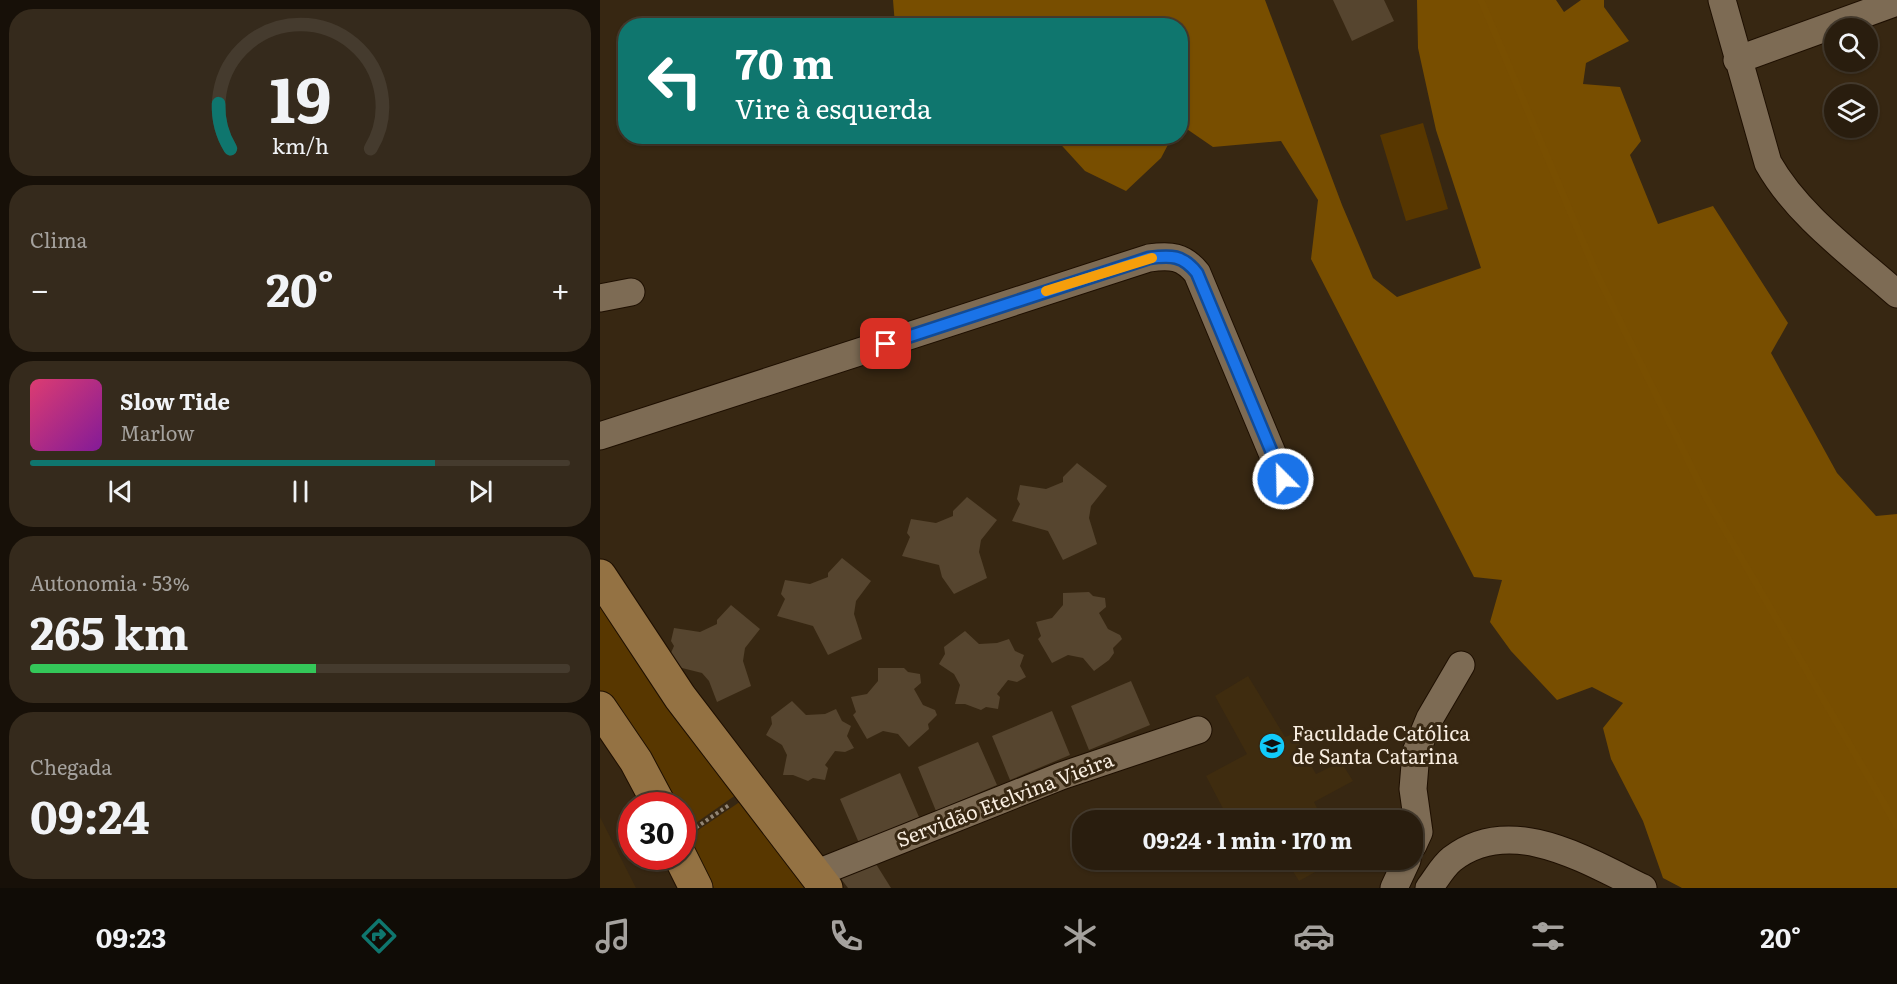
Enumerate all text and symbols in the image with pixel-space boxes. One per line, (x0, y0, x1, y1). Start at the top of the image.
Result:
map controls (1824, 18, 1878, 138)
button: search (1824, 18, 1878, 72)
text: 70 m (735, 30, 834, 92)
icon: left (636, 42, 714, 120)
text: 19 (269, 51, 331, 143)
button: layers (1824, 84, 1878, 138)
text: Vire à esquerda (735, 87, 932, 127)
text: km/h (271, 130, 329, 162)
text: Clima (30, 224, 87, 254)
text: 20° (266, 254, 334, 321)
text: − (30, 263, 49, 312)
text: + (551, 263, 570, 312)
pin (860, 318, 911, 369)
icon: arrive (869, 327, 902, 360)
text: Slow Tide (120, 384, 230, 417)
text: Marlow (120, 417, 195, 447)
position arrow (1251, 447, 1315, 511)
icon: previous (104, 475, 137, 508)
icon: pause (284, 475, 317, 508)
icon: next (464, 475, 497, 508)
text: Autonomia · 53% (30, 567, 190, 597)
text: 265 km (30, 597, 189, 664)
place label: Faculdade Católica de Santa Catarina (1292, 717, 1470, 770)
school or university icon: Faculdade Católica de Santa Catarina (1257, 731, 1287, 761)
street label: Servidão Etelvina Vieira (891, 743, 1117, 853)
text: Chegada (30, 751, 112, 781)
text: 09:24 (30, 781, 150, 848)
speed limit sign: 30 (618, 792, 696, 870)
text: 09:24 · 1 min · 170 m (1143, 823, 1352, 856)
icon: directions (358, 915, 400, 957)
icon: music (592, 915, 634, 957)
icon: phone (825, 915, 867, 957)
icon: climate (1059, 915, 1101, 957)
icon: car (1293, 915, 1335, 957)
icon: filters (1527, 915, 1569, 957)
text: 09:23 (96, 916, 166, 956)
text: 20° (1760, 916, 1801, 956)

